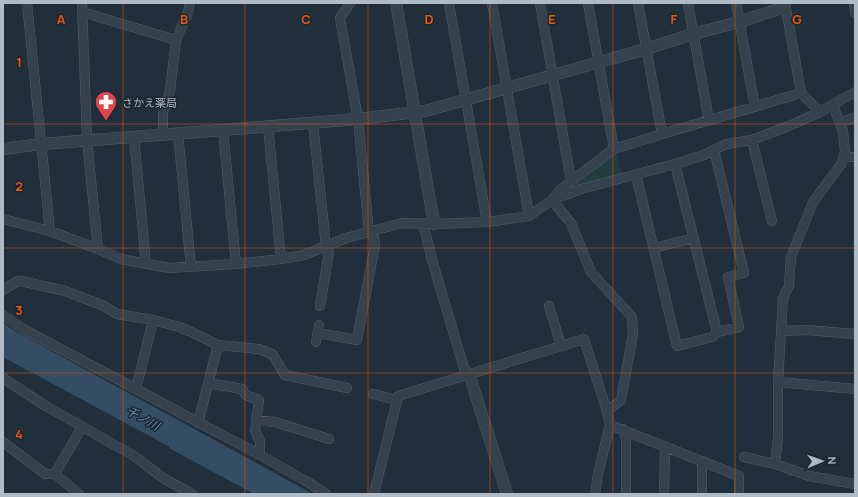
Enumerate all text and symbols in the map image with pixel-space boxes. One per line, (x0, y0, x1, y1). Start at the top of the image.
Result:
text: A (57, 10, 66, 28)
text: B (180, 10, 188, 28)
text: C (301, 10, 311, 28)
text: D (424, 10, 434, 28)
text: E (548, 10, 556, 28)
text: F (671, 10, 678, 28)
text: G (792, 10, 802, 28)
text: 1 (16, 53, 22, 71)
pharmacy icon: さかえ薬局 (93, 89, 119, 122)
place label: さかえ薬局 (122, 95, 177, 110)
text: 2 (15, 177, 23, 195)
text: 3 (15, 301, 23, 319)
water label: 千ノ川 (123, 402, 165, 435)
text: 4 (15, 425, 23, 443)
north arrow (802, 441, 842, 481)
text: N (825, 456, 840, 465)

